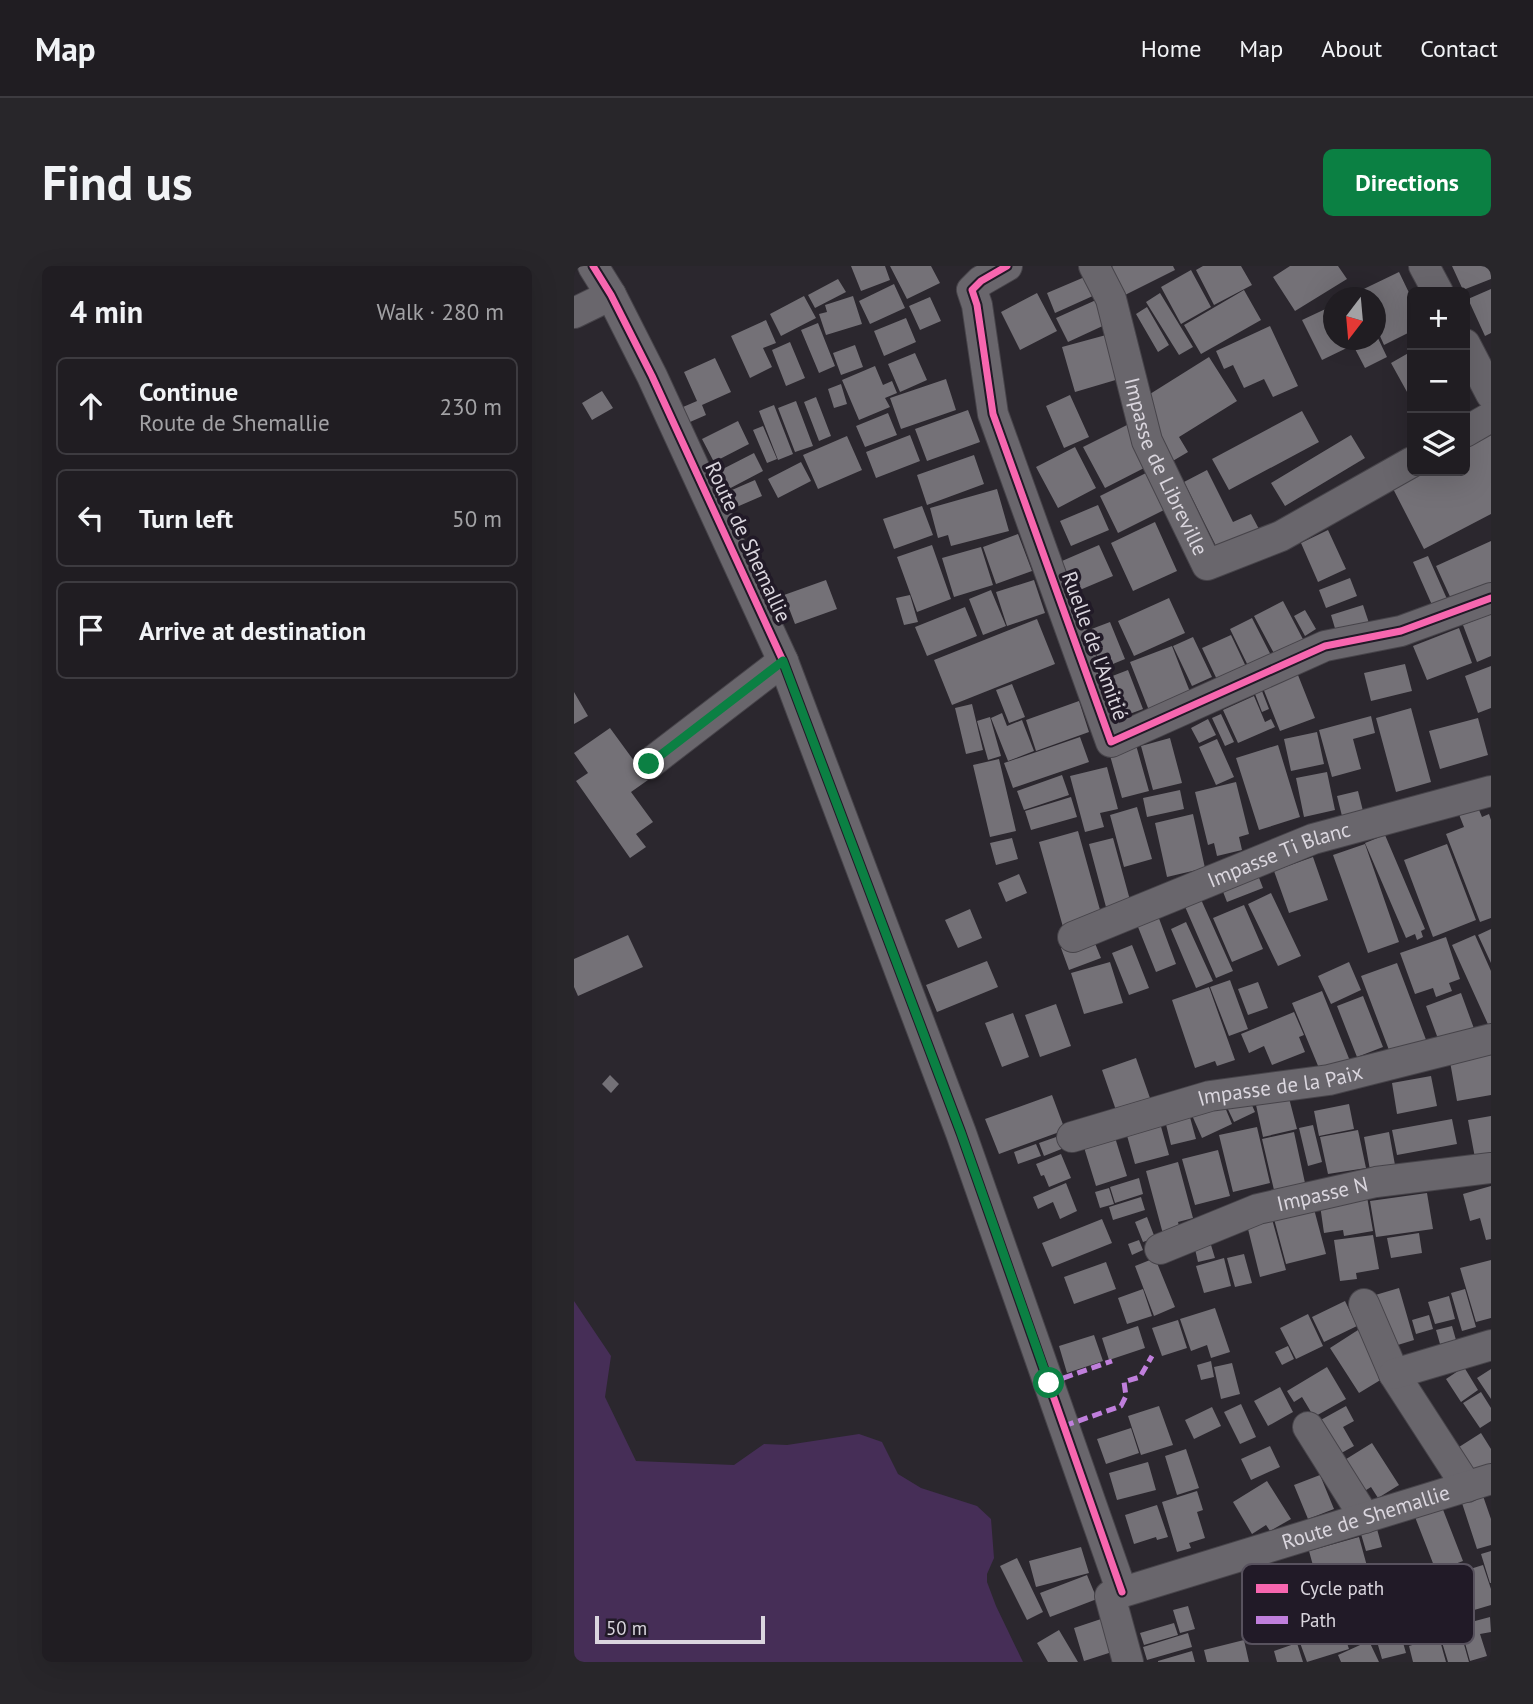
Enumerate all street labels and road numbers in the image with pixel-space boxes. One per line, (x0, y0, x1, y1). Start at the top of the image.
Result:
street label: Impasse de Libreville (1118, 375, 1214, 560)
street label: Route de Shemallie (699, 457, 797, 626)
street label: Ruelle de l'Amitié (1056, 567, 1135, 724)
street label: Impasse Ti Blanc (1203, 816, 1353, 894)
street label: Impasse de la Paix (1194, 1058, 1366, 1112)
street label: Impasse N (1274, 1170, 1371, 1217)
street label: Route de Shemallie (1278, 1478, 1453, 1555)

